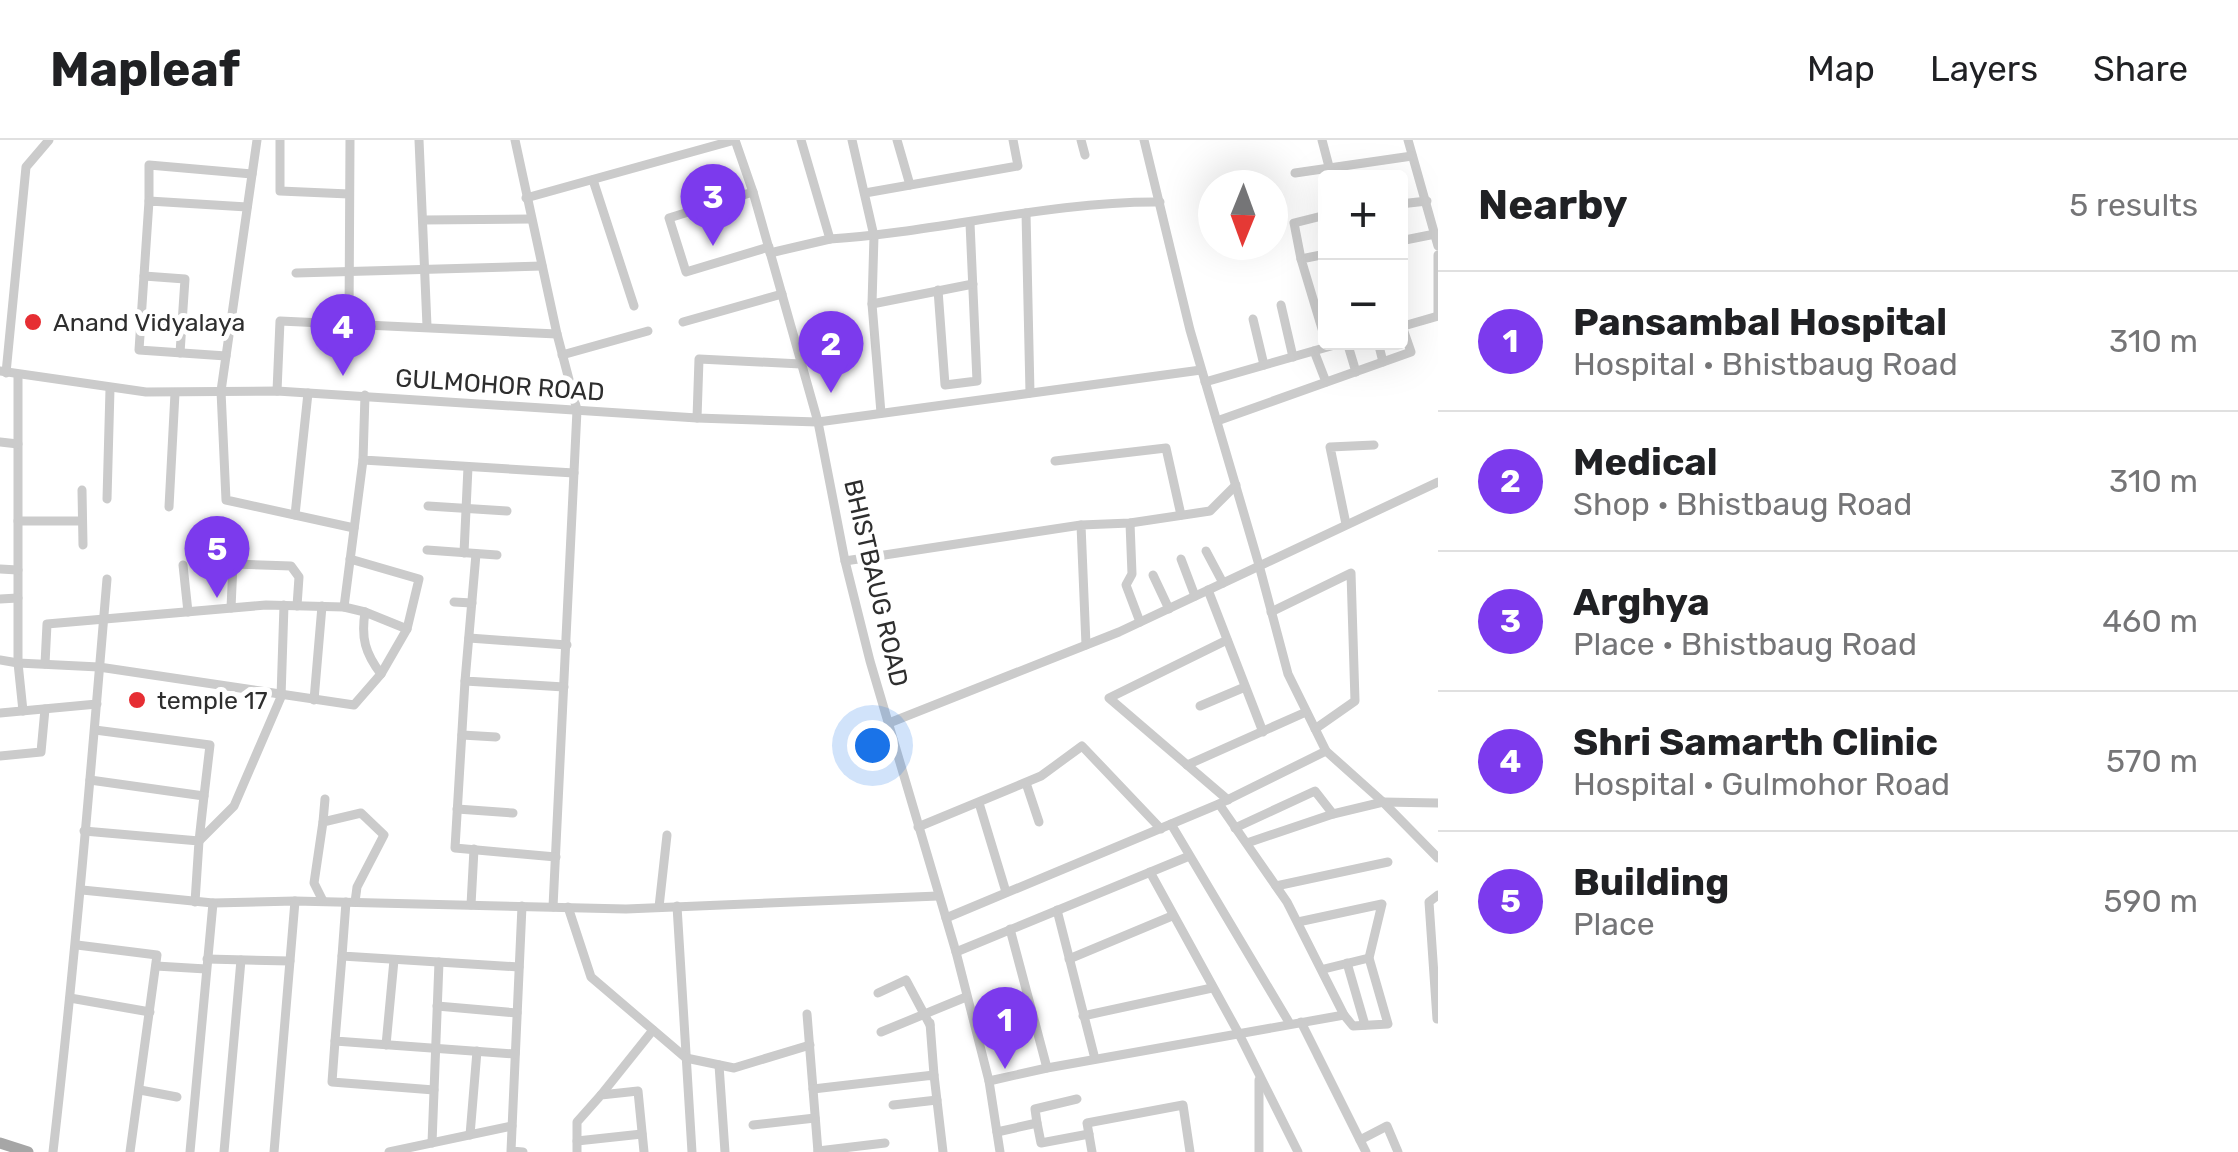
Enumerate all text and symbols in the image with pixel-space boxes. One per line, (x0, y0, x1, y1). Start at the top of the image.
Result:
text: Mapleaf (50, 41, 240, 98)
text: Map (1807, 48, 1875, 90)
text: Layers (1930, 48, 2038, 90)
text: Share (2093, 48, 2188, 90)
pin: 3 (680, 163, 746, 246)
north arrow (1198, 170, 1288, 260)
map controls (1318, 170, 1408, 350)
button: + (1318, 170, 1408, 260)
text: Nearby (1478, 180, 1628, 230)
text: 5 results (2069, 186, 2198, 224)
button: − (1318, 260, 1408, 350)
pin: 4 (310, 294, 376, 376)
text: Pansambal Hospital (1573, 299, 1947, 345)
place label: Anand Vidyalaya (53, 308, 245, 337)
pin: 2 (798, 310, 864, 393)
marker: Anand Vidyalaya (22, 311, 44, 333)
text: 1 (1503, 322, 1518, 360)
text: 310 m (2109, 322, 2198, 360)
text: Hospital · Bhistbaug Road (1573, 345, 1958, 383)
street label: GULMOHOR ROAD (394, 363, 606, 407)
text: Medical (1573, 439, 1718, 485)
text: 2 (1500, 462, 1521, 500)
text: 310 m (2109, 462, 2198, 500)
street label: BHISTBAUG ROAD (838, 477, 914, 689)
text: Shop · Bhistbaug Road (1573, 485, 1912, 523)
pin: 5 (184, 516, 250, 598)
text: Arghya (1573, 579, 1710, 625)
text: 3 (1500, 602, 1521, 640)
text: 460 m (2102, 602, 2198, 640)
text: Place · Bhistbaug Road (1573, 625, 1917, 663)
place label: temple 17 (157, 686, 268, 715)
marker: temple 17 (126, 689, 148, 711)
text: Shri Samarth Clinic (1573, 719, 1938, 765)
your location (847, 720, 898, 771)
text: 4 (1500, 742, 1521, 780)
text: 570 m (2106, 742, 2198, 780)
text: Hospital · Gulmohor Road (1573, 765, 1950, 803)
text: Building (1573, 859, 1729, 905)
text: 5 (1500, 882, 1521, 920)
text: 590 m (2103, 882, 2198, 920)
text: Place (1573, 905, 1655, 943)
pin: 1 (972, 986, 1038, 1069)

